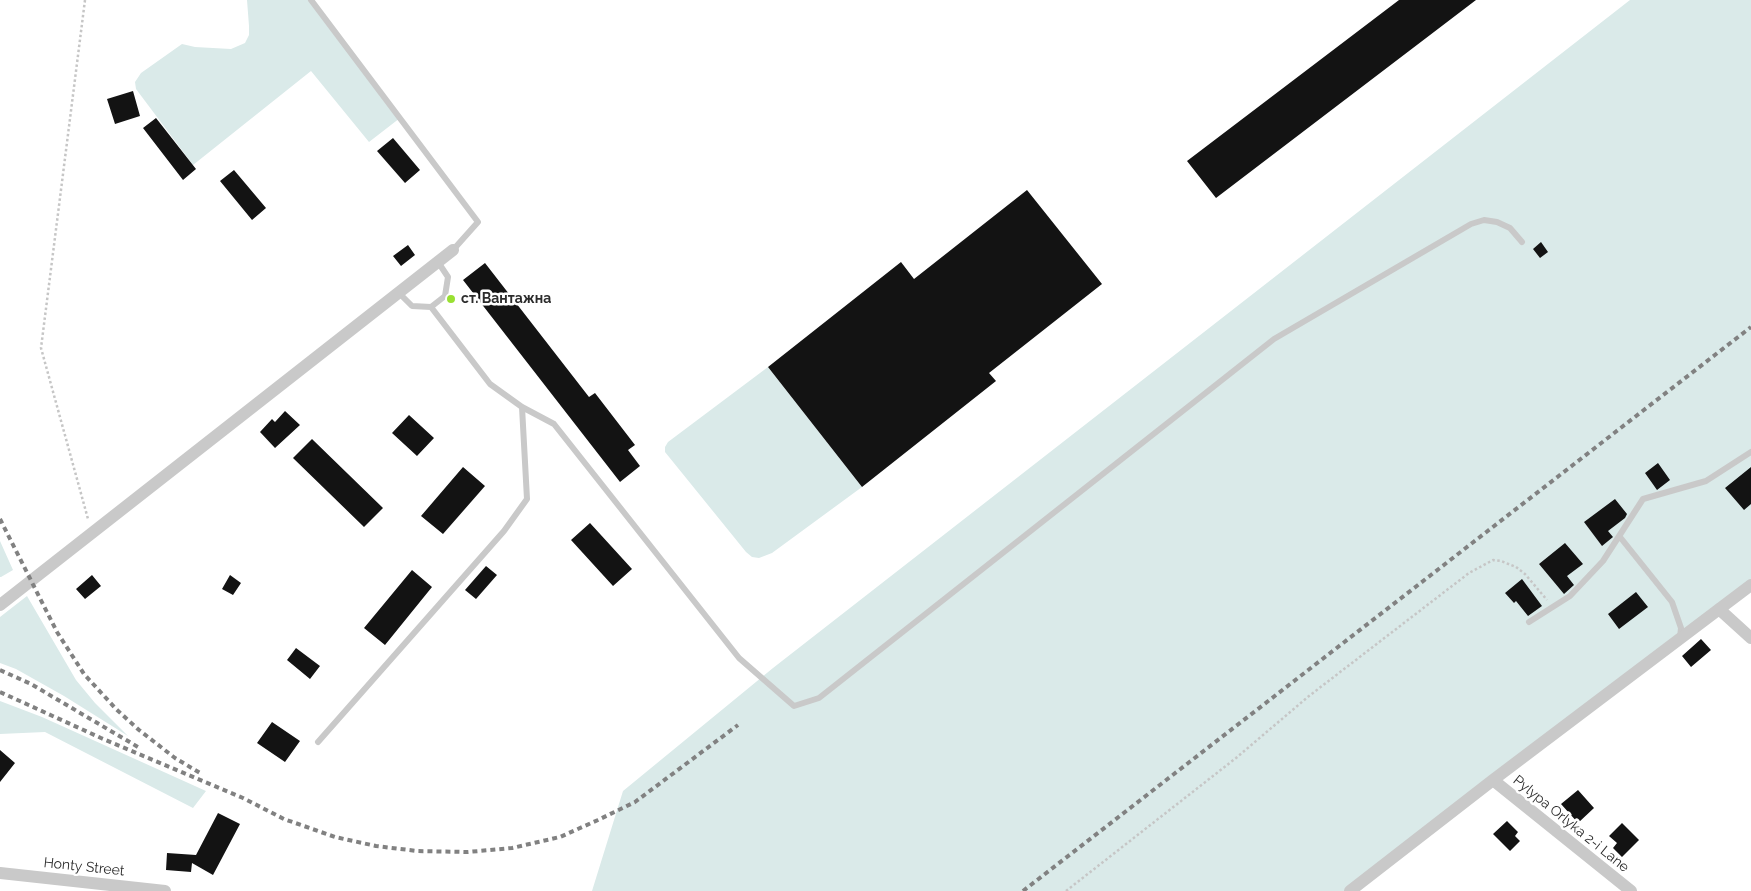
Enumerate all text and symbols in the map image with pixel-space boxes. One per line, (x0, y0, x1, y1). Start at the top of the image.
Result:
place label: ст. Вантажна (461, 291, 551, 307)
marker: ст. Вантажна (445, 293, 457, 305)
street label: Pylypa Orlyka 2-i Lane (1510, 772, 1632, 876)
street label: Honty Street (43, 854, 125, 880)

